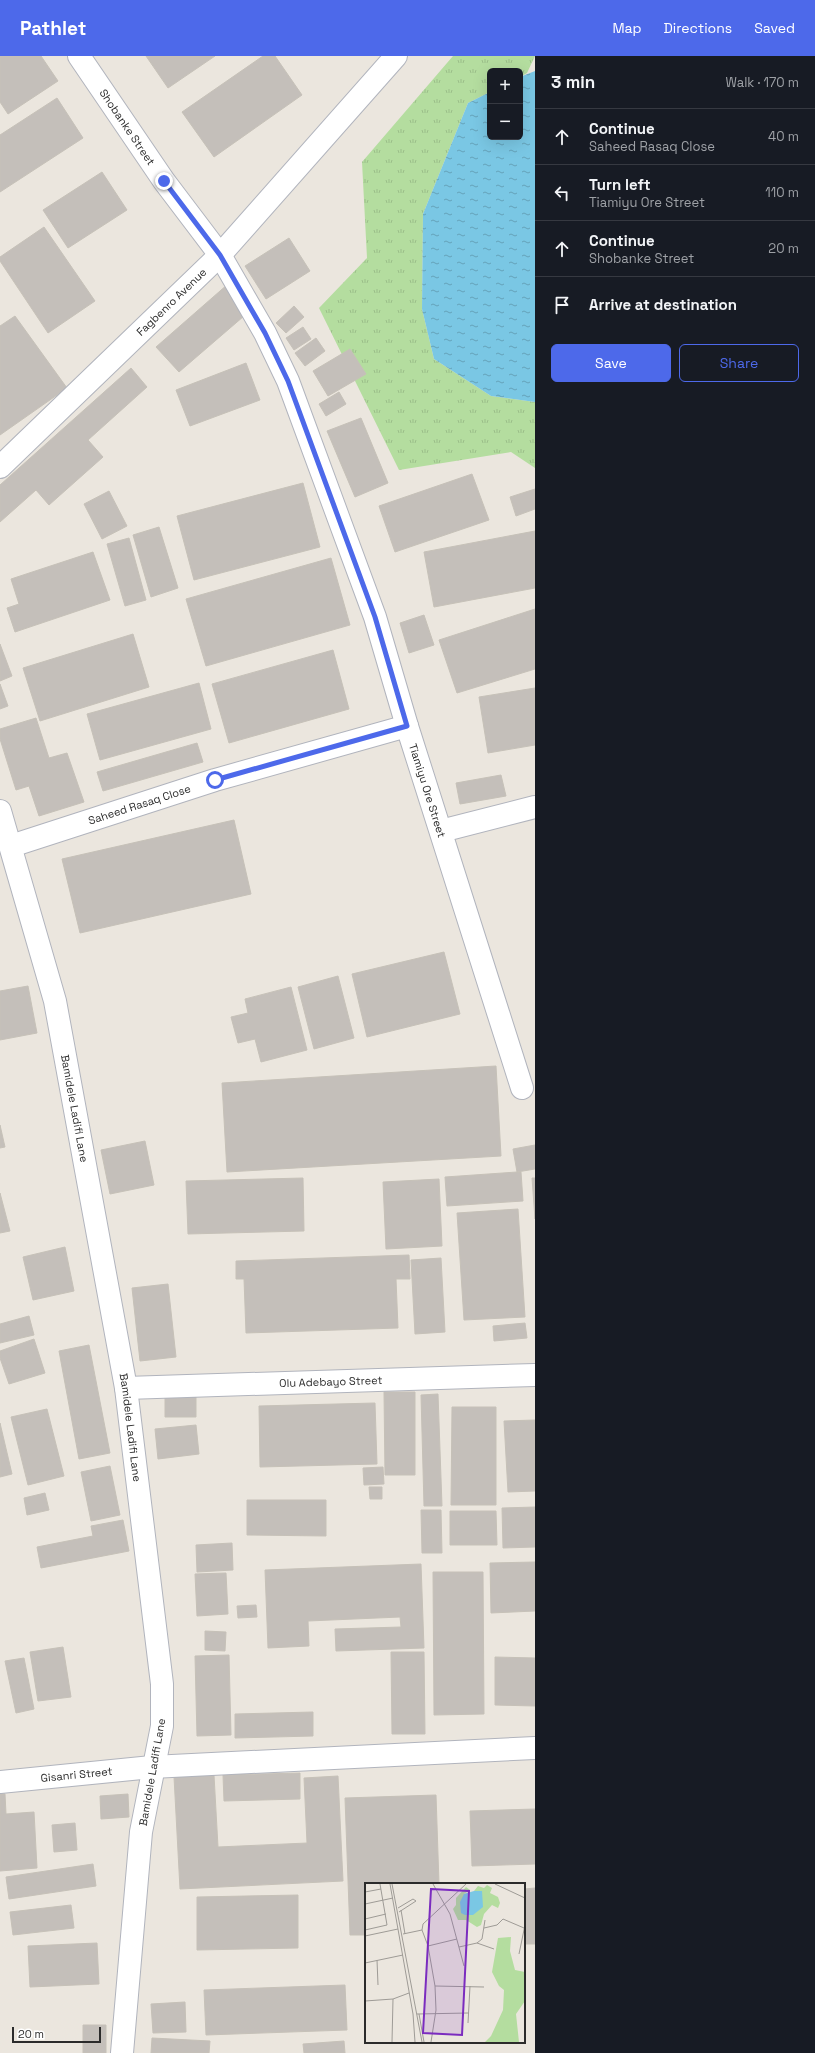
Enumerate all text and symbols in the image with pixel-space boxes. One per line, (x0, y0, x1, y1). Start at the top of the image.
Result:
text: Pathlet (20, 16, 86, 41)
text: Map (612, 19, 642, 37)
text: Directions (664, 19, 732, 37)
text: Saved (754, 19, 795, 37)
map controls (487, 68, 523, 140)
button: + (487, 68, 523, 104)
text: 3 min (551, 71, 595, 93)
text: Walk · 170 m (725, 74, 799, 91)
street label: Shobanke Street (97, 86, 158, 168)
button: − (487, 104, 523, 140)
text: Continue (589, 119, 655, 138)
icon: ahead (551, 126, 573, 148)
text: 40 m (768, 128, 799, 145)
text: Saheed Rasaq Close (589, 138, 715, 155)
route end (155, 172, 173, 190)
text: Turn left (589, 175, 651, 194)
icon: left (551, 182, 573, 204)
text: 110 m (765, 184, 799, 201)
text: Tiamiyu Ore Street (589, 194, 705, 211)
text: Continue (589, 231, 655, 250)
icon: ahead (551, 238, 573, 260)
text: 20 m (768, 240, 799, 257)
text: Shobanke Street (589, 250, 694, 267)
street label: Fagbenro Avenue (133, 265, 209, 339)
icon: arrive (551, 294, 573, 316)
text: Arrive at destination (589, 295, 737, 314)
button: Save (551, 344, 671, 382)
button: Share (679, 344, 799, 382)
street label: Tiamiyu Ore Street (406, 742, 449, 839)
route start (206, 771, 224, 789)
street label: Saheed Rasaq Close (86, 781, 192, 828)
street label: Bamidele Ladifi Lane (58, 1053, 91, 1163)
street label: Bamidele Ladifi Lane (116, 1372, 144, 1482)
street label: Olu Adebayo Street (279, 1373, 383, 1390)
street label: Bamidele Ladifi Lane (136, 1717, 168, 1827)
street label: Gisanri Street (40, 1764, 113, 1785)
inset map (365, 1883, 525, 2043)
scale bar (12, 2025, 101, 2044)
text: 20 m (18, 2027, 44, 2041)

